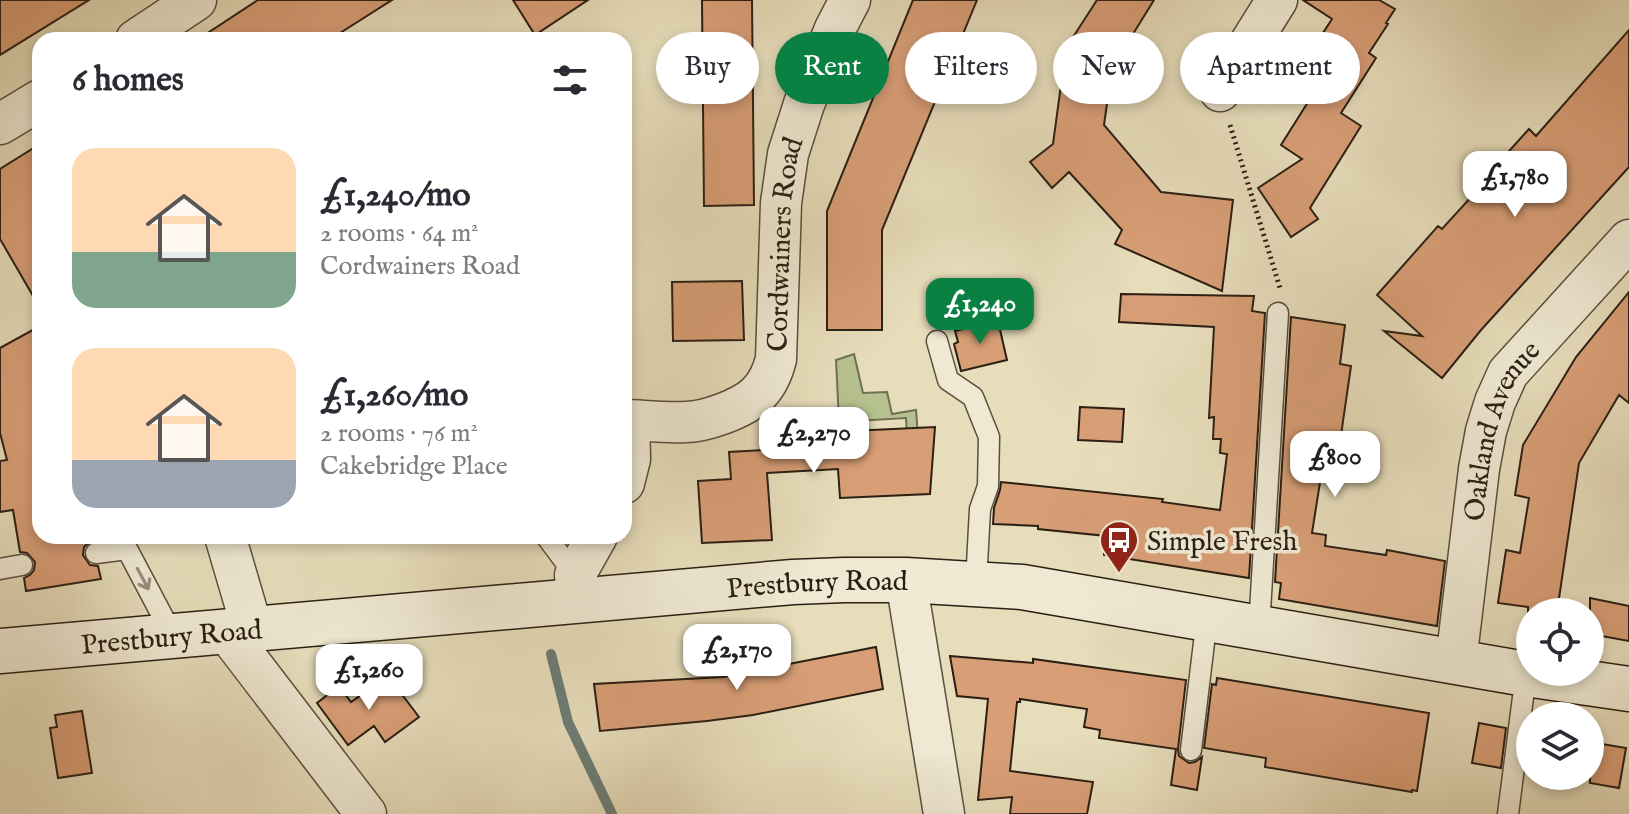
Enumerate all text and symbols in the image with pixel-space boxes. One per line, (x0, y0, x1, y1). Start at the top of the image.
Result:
chip: Buy (656, 32, 759, 104)
chip: Rent (775, 32, 889, 104)
chip: Filters (905, 32, 1037, 104)
chip: New (1053, 32, 1164, 104)
chip: Apartment (1180, 32, 1360, 104)
icon: filters (548, 58, 592, 102)
text: 6 homes (72, 59, 184, 102)
street label: Cordwainers Road (761, 133, 812, 352)
pin: £1,780 (1450, 151, 1580, 219)
text: £1,780 (1481, 160, 1549, 193)
text: £1,240/mo (320, 174, 471, 217)
icon: home (136, 180, 232, 276)
text: 2 rooms · 64 m² (320, 217, 479, 250)
text: Cordwainers Road (320, 250, 520, 283)
pin: £1,240 (915, 278, 1045, 346)
text: £1,240 (944, 287, 1016, 320)
street label: Oakland Avenue (1458, 334, 1549, 523)
text: £1,260/mo (320, 374, 468, 417)
icon: home (136, 380, 232, 476)
pin: £2,270 (749, 407, 879, 475)
text: £2,270 (777, 416, 851, 449)
text: 2 rooms · 76 m² (320, 417, 478, 450)
pin: £800 (1288, 431, 1382, 499)
text: £800 (1308, 440, 1362, 473)
text: Cakebridge Place (320, 450, 508, 483)
bus stop icon: Simple Fresh (1098, 519, 1140, 574)
place label: Simple Fresh (1147, 525, 1297, 560)
street label: Prestbury Road (725, 565, 908, 608)
one-way arrow (135, 567, 151, 591)
map controls (1516, 598, 1604, 790)
button: locate (1516, 598, 1604, 686)
street label: Prestbury Road (80, 613, 264, 664)
pin: £2,170 (672, 624, 802, 692)
text: £2,170 (701, 633, 773, 666)
pin: £1,260 (304, 644, 434, 712)
text: £1,260 (334, 653, 404, 686)
button: layers (1516, 702, 1604, 790)

